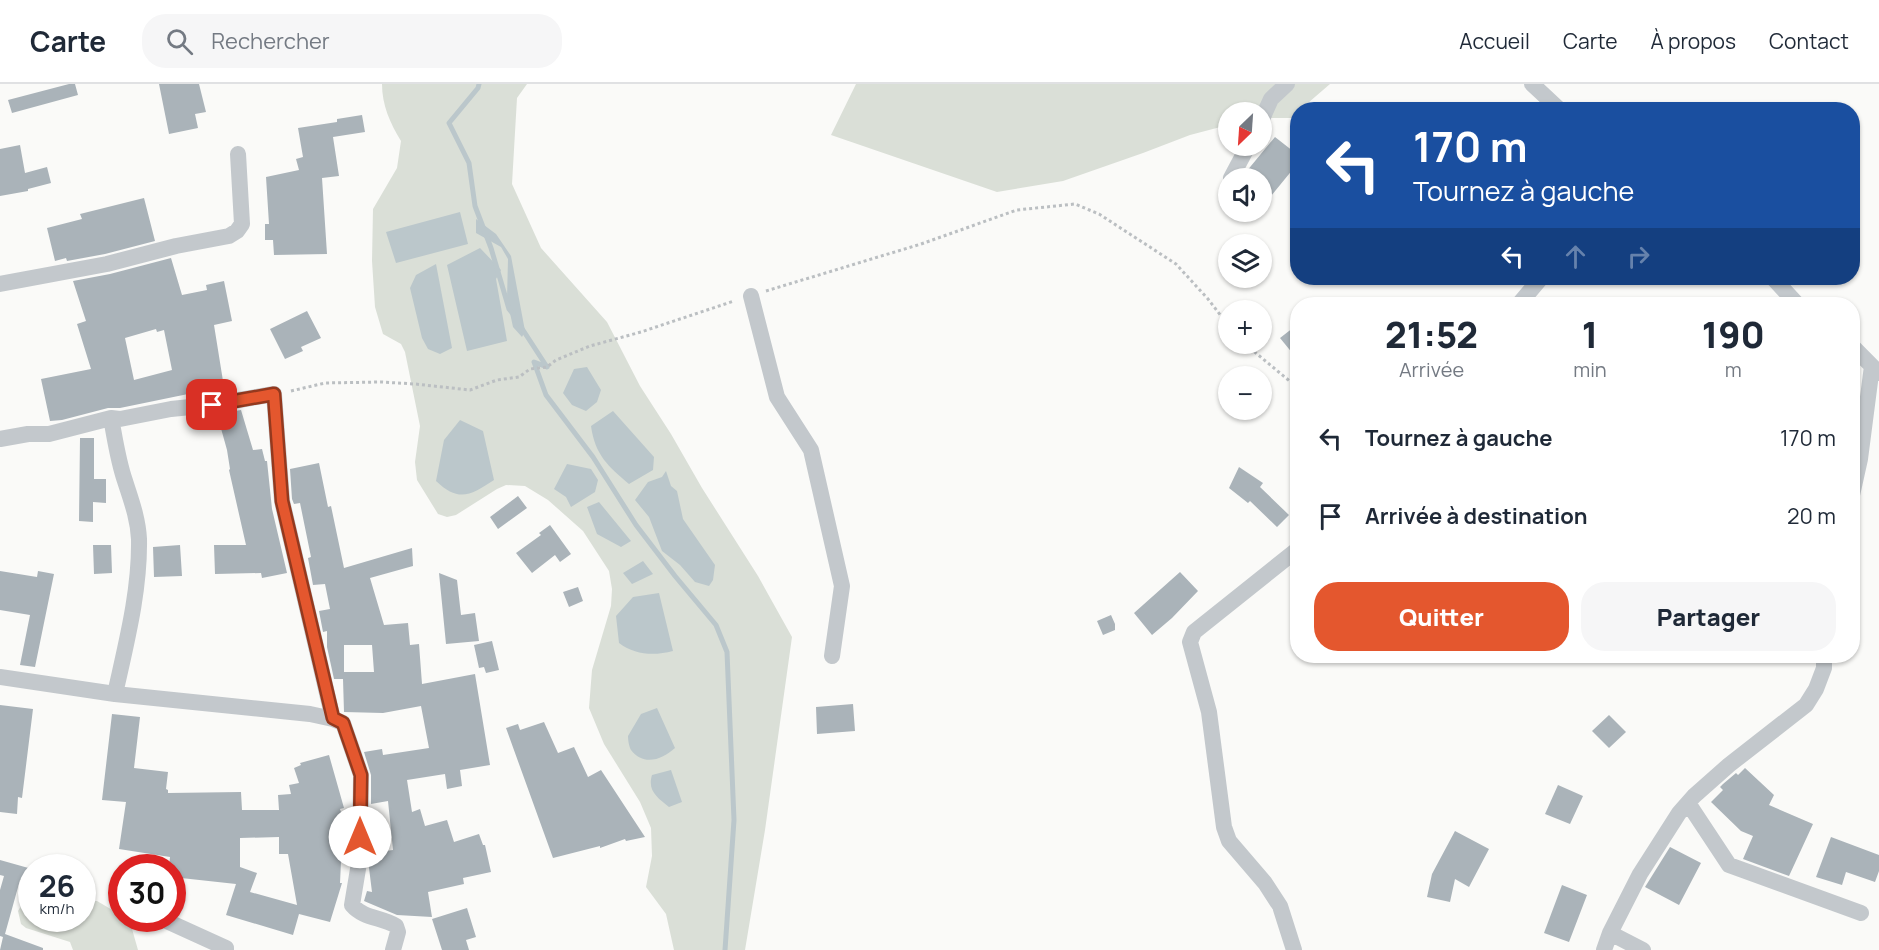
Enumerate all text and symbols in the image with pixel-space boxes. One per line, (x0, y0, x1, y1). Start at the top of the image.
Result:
search box (142, 14, 562, 68)
text: Carte (30, 22, 106, 60)
icon: search (163, 25, 196, 58)
text: Rechercher (211, 26, 330, 56)
text: Accueil (1459, 27, 1530, 55)
text: Carte (1563, 27, 1617, 55)
text: À propos (1650, 27, 1736, 55)
text: Contact (1769, 27, 1849, 55)
north arrow (1218, 102, 1272, 156)
map controls (1218, 102, 1272, 420)
text: 170 m (1413, 117, 1528, 175)
icon: left (1314, 126, 1392, 204)
button: sound (1218, 168, 1272, 222)
text: Tournez à gauche (1413, 172, 1634, 209)
button: layers (1218, 234, 1272, 288)
icon: left (1496, 240, 1529, 273)
icon: ahead (1559, 240, 1592, 273)
icon: right (1622, 240, 1655, 273)
button: + (1218, 300, 1272, 354)
text: 21:52 (1385, 310, 1478, 359)
text: 1 (1582, 310, 1598, 359)
text: 190 (1702, 310, 1765, 359)
text: Arrivée (1399, 356, 1464, 383)
text: min (1573, 356, 1607, 383)
text: m (1725, 356, 1742, 383)
button: − (1218, 366, 1272, 420)
pin (186, 379, 237, 430)
icon: arrive (195, 388, 228, 421)
icon: left (1314, 422, 1347, 455)
text: Tournez à gauche (1365, 423, 1552, 453)
text: 170 m (1780, 423, 1836, 453)
icon: arrive (1314, 500, 1347, 533)
text: Arrivée à destination (1365, 501, 1588, 531)
text: 20 m (1787, 501, 1836, 531)
button: Quitter (1314, 582, 1569, 651)
button: Partager (1581, 582, 1836, 651)
position arrow (328, 805, 392, 869)
speed limit sign: 30 (108, 854, 186, 932)
text: 26 (39, 865, 75, 906)
text: km/h (40, 898, 74, 919)

